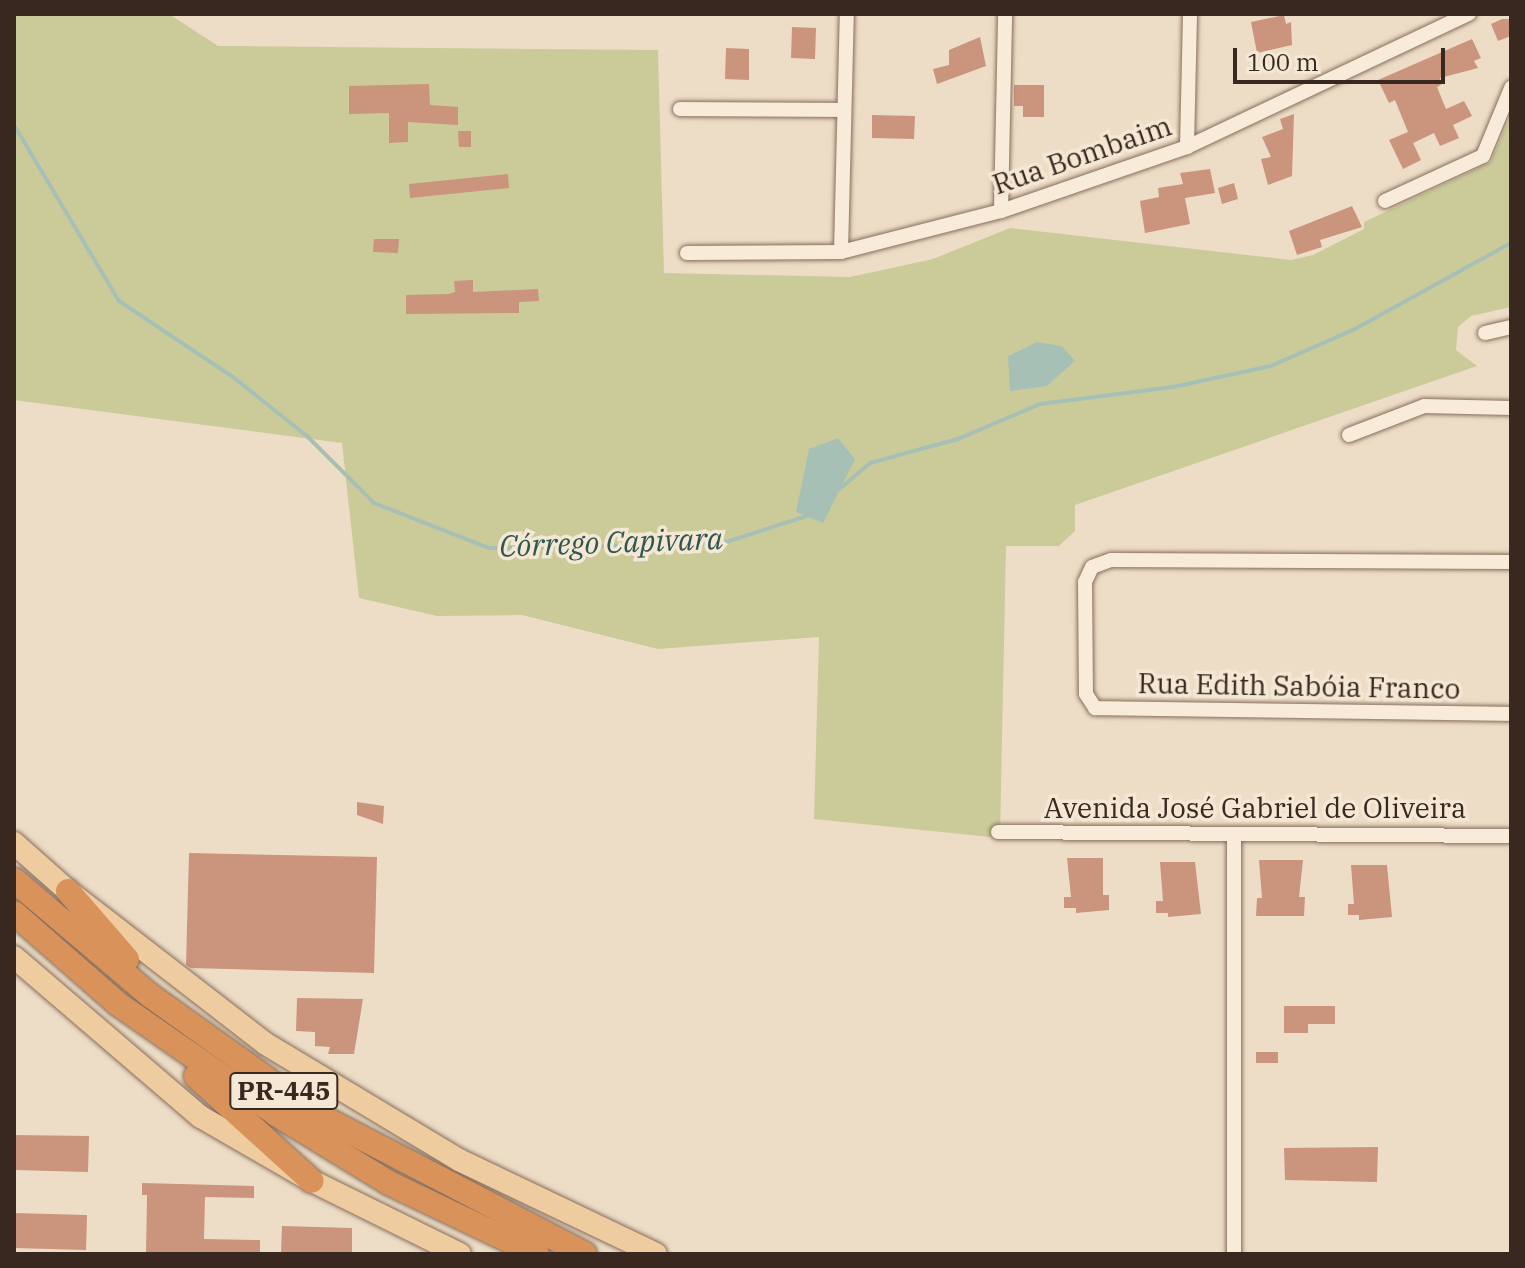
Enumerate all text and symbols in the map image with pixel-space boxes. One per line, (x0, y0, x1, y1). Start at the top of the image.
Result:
scale bar (1237, 32, 1449, 82)
text: 100 m (1247, 46, 1319, 78)
street label: Rua Bombaim (988, 109, 1176, 201)
water label: Córrego Capivara (498, 520, 724, 564)
street label: Rua Edith Sabóia Franco (1138, 666, 1460, 706)
street label: Avenida José Gabriel de Oliveira (1044, 791, 1466, 825)
road number: PR-445 (228, 1069, 340, 1113)

